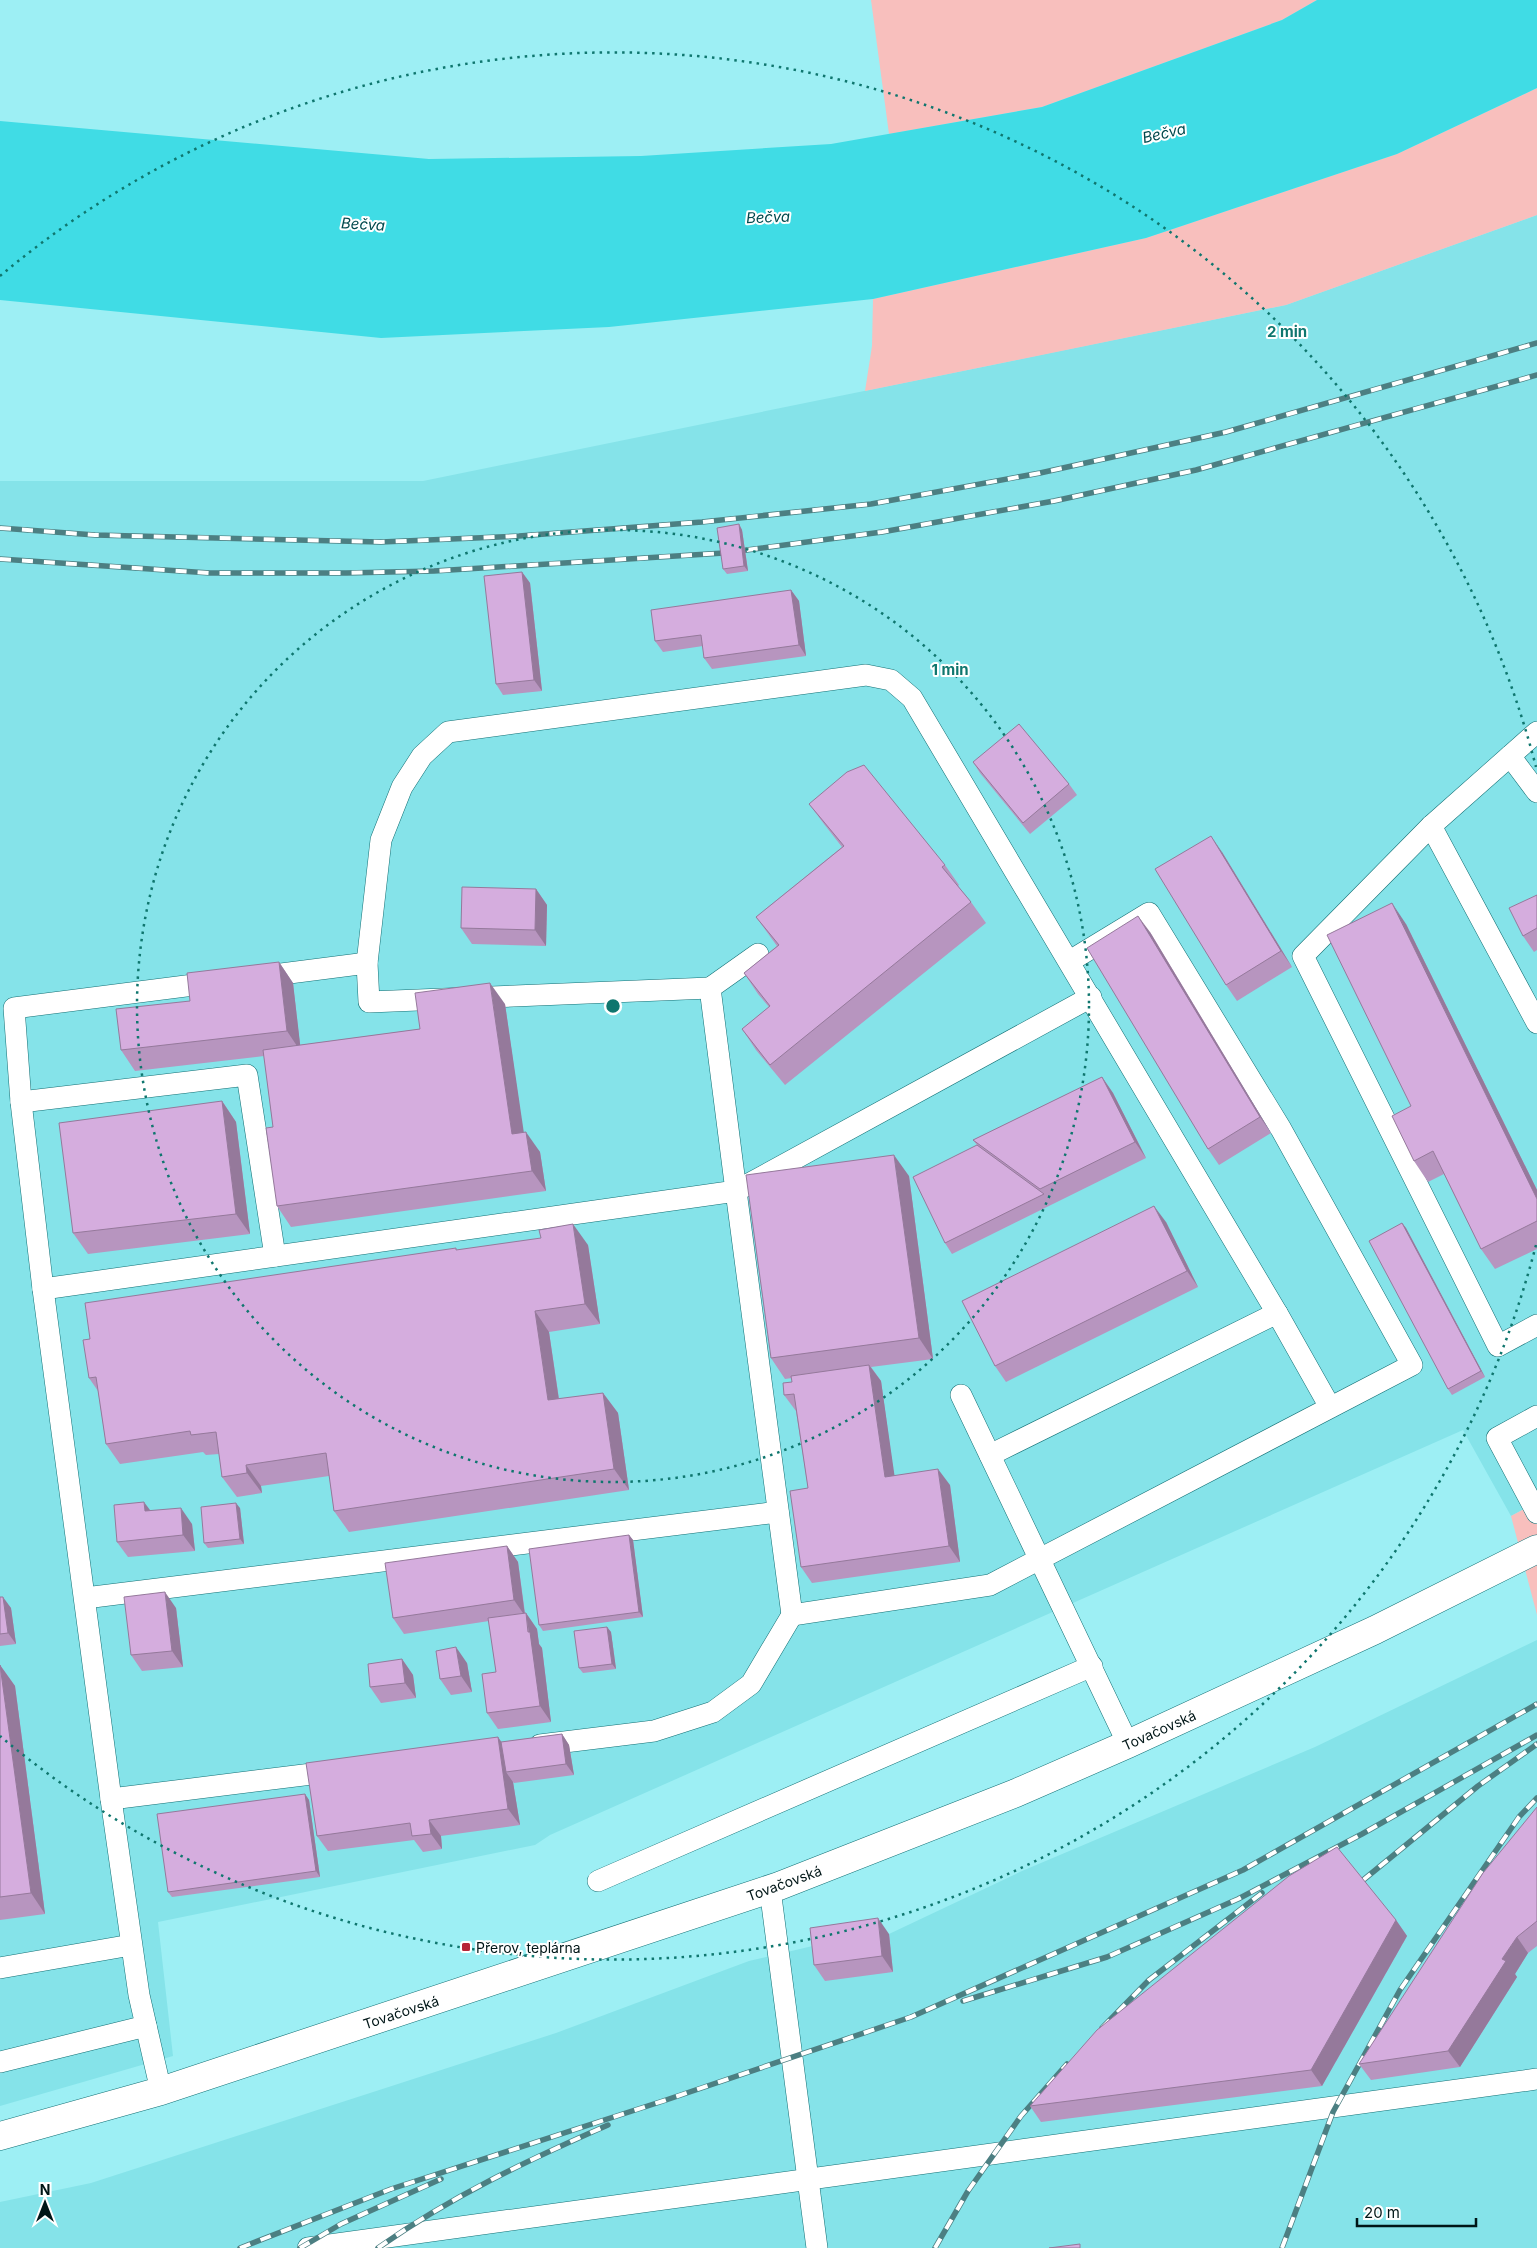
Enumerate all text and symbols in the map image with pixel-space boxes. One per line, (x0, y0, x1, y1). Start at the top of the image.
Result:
water label: Bečva (1140, 119, 1188, 147)
water label: Bečva (746, 207, 790, 227)
water label: Bečva (340, 213, 386, 235)
text: 2 min (1267, 322, 1307, 341)
text: 1 min (931, 660, 969, 679)
centre of rings (604, 997, 622, 1015)
street label: Tovačovská (1120, 1706, 1198, 1754)
street label: Tovačovská (744, 1862, 824, 1904)
place label: Přerov, teplárna (476, 1939, 581, 1956)
marker: Přerov, teplárna (460, 1941, 472, 1953)
street label: Tovačovská (361, 1992, 441, 2032)
north arrow (20, 2178, 70, 2228)
text: N (40, 2181, 50, 2198)
scale bar (1357, 2196, 1476, 2228)
text: 20 m (1364, 2203, 1400, 2222)

